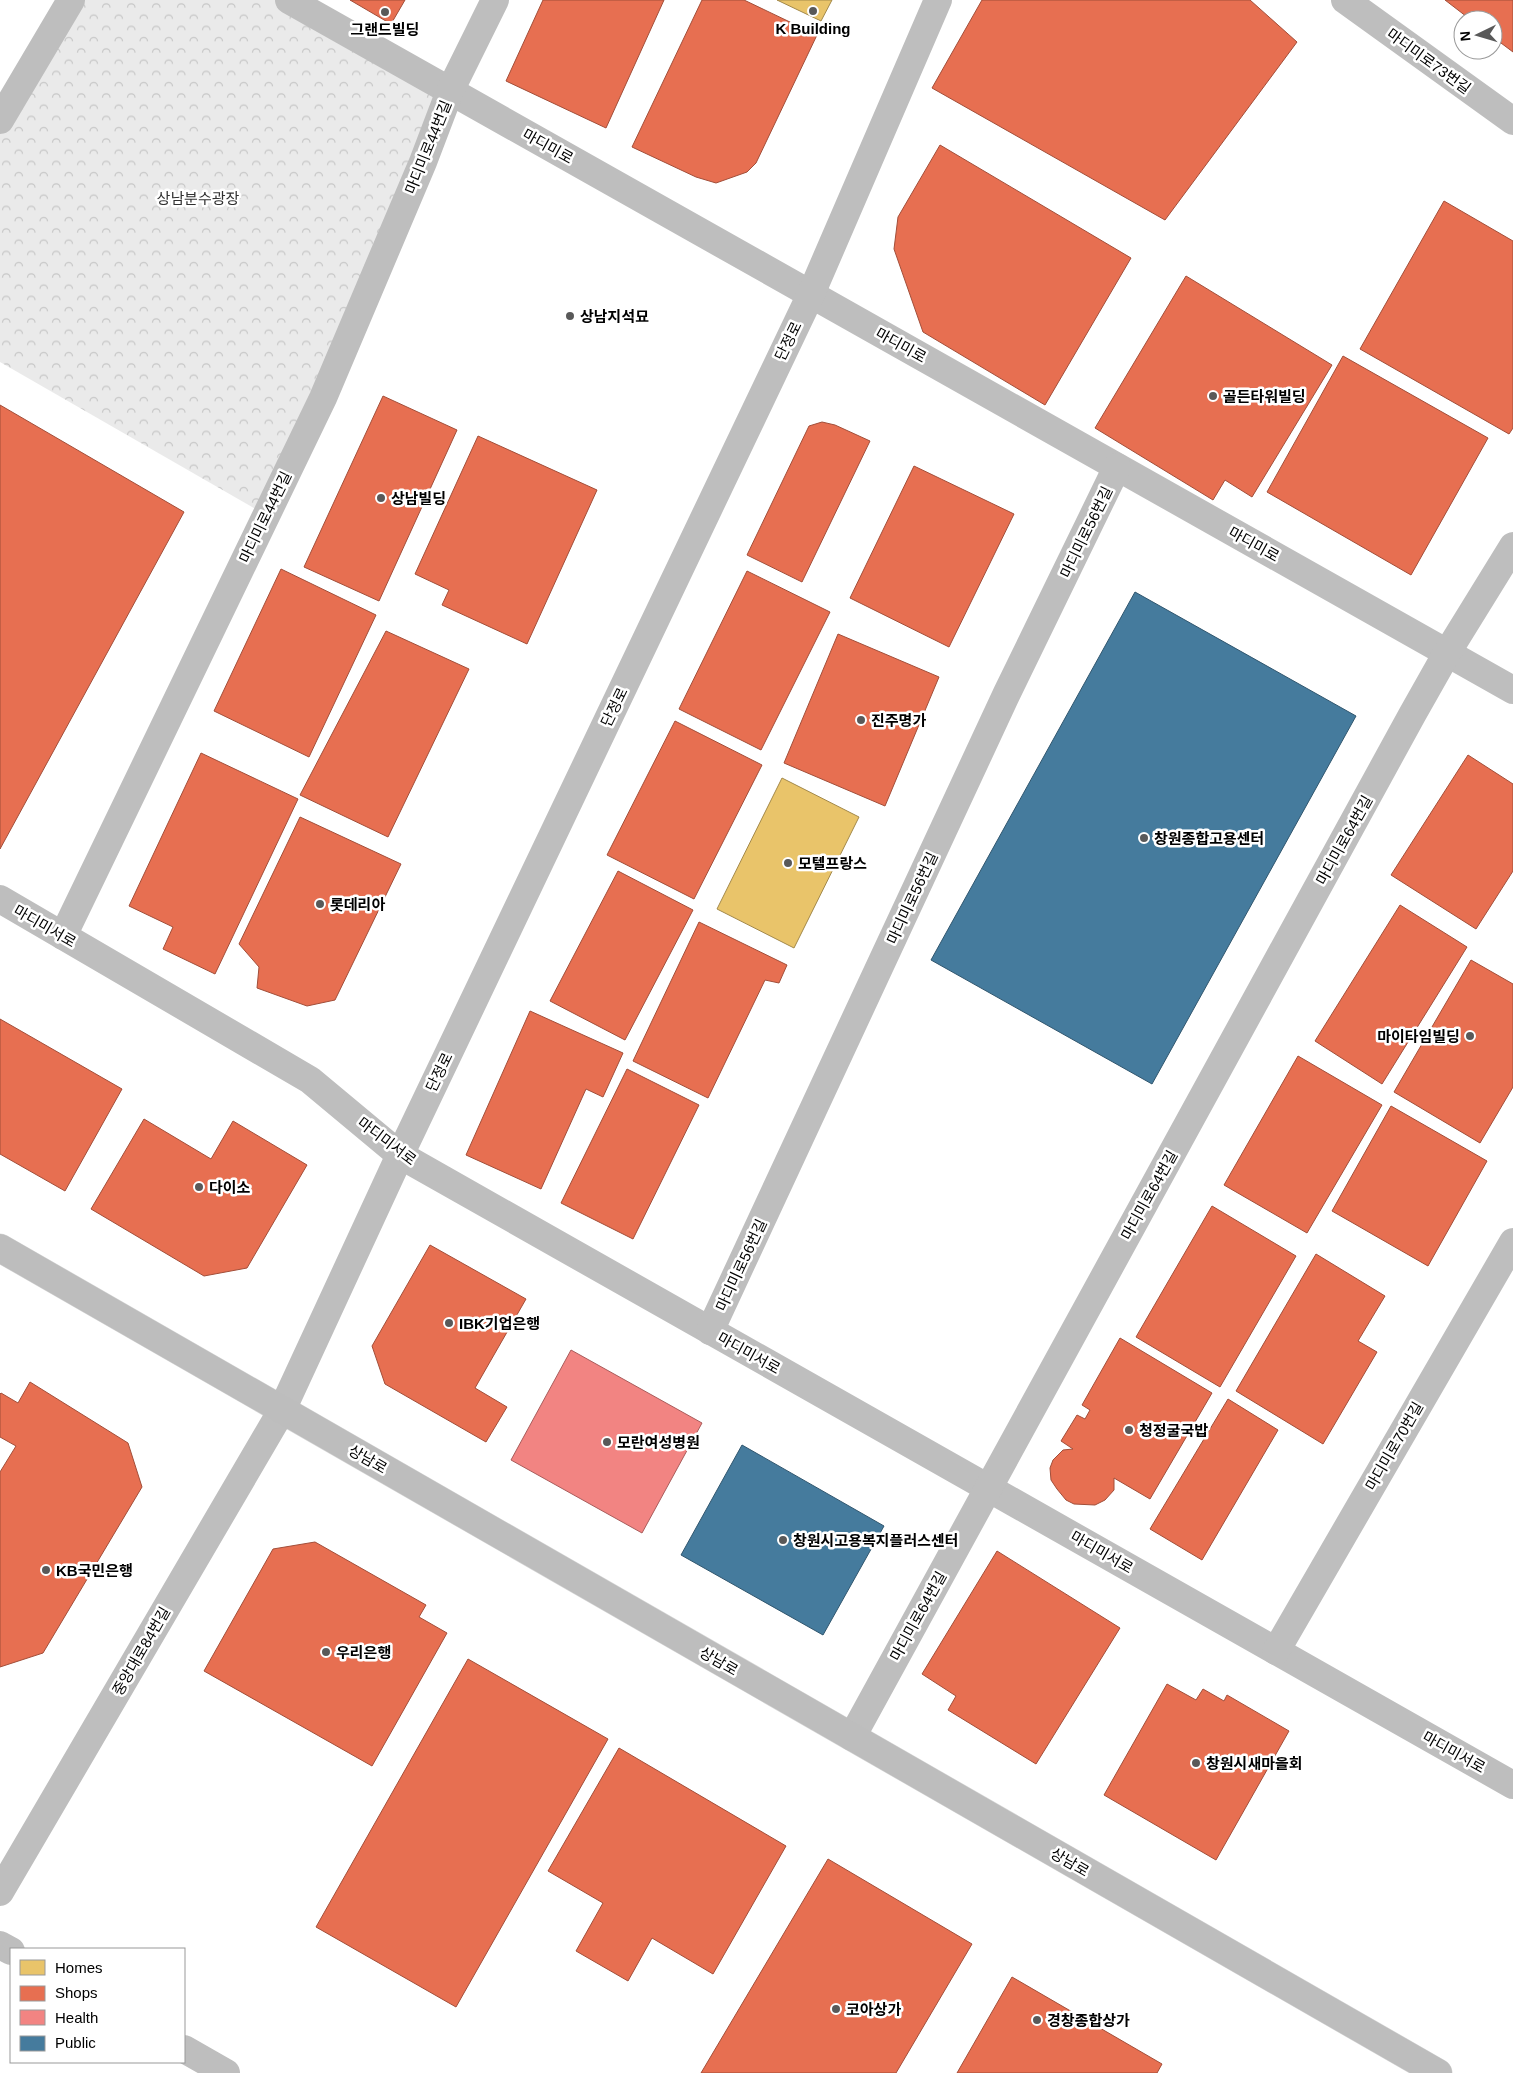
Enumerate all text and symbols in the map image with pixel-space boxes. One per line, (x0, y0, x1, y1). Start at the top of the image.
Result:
marker: K Building (807, 5, 819, 17)
marker: 그랜드빌딩 (379, 6, 391, 18)
north arrow (1453, 10, 1503, 60)
place label: K Building (776, 20, 851, 37)
place label: 그랜드빌딩 (350, 21, 420, 38)
street label: 마디미로73번길 (1384, 25, 1474, 97)
text: N (1457, 30, 1473, 42)
street label: 마디미로44번길 (401, 98, 455, 196)
street label: 마디미로 (520, 125, 576, 167)
park label: 상남분수광장 (157, 190, 240, 207)
place label: 상남지석묘 (580, 308, 649, 325)
marker: 상남지석묘 (564, 310, 576, 322)
street label: 단정로 (771, 319, 805, 363)
street label: 마디미로 (873, 324, 929, 366)
place label: 골든타워빌딩 (1223, 388, 1306, 405)
marker: 골든타워빌딩 (1207, 390, 1219, 402)
street label: 마디미로44번길 (236, 469, 294, 565)
street label: 마디미로56번길 (1057, 484, 1115, 580)
place label: 상남빌딩 (391, 490, 446, 507)
marker: 상남빌딩 (375, 492, 387, 504)
street label: 마디미로 (1226, 523, 1282, 565)
street label: 단정로 (597, 685, 631, 729)
place label: 진주명가 (871, 712, 926, 729)
marker: 진주명가 (855, 714, 867, 726)
street label: 마디미로64번길 (1312, 792, 1376, 888)
place label: 창원종합고용센터 (1154, 830, 1264, 847)
marker: 창원종합고용센터 (1138, 832, 1150, 844)
street label: 마디미로56번길 (883, 849, 941, 947)
place label: 모텔프랑스 (798, 855, 867, 872)
marker: 모텔프랑스 (782, 857, 794, 869)
place label: 롯데리아 (330, 896, 385, 913)
marker: 롯데리아 (314, 898, 326, 910)
street label: 마디미서로 (11, 901, 79, 951)
place label: 마이타임빌딩 (1377, 1028, 1460, 1045)
marker: 마이타임빌딩 (1464, 1030, 1476, 1042)
street label: 단정로 (422, 1050, 456, 1094)
street label: 마디미서로 (354, 1113, 420, 1169)
street label: 마디미로64번길 (1117, 1147, 1181, 1243)
place label: 다이소 (209, 1179, 251, 1196)
marker: 다이소 (193, 1181, 205, 1193)
street label: 마디미로56번길 (712, 1216, 770, 1314)
place label: IBK기업은행 (459, 1315, 540, 1332)
marker: IBK기업은행 (443, 1317, 455, 1329)
street label: 마디미서로 (715, 1329, 783, 1377)
street label: 마디미로70번길 (1362, 1399, 1426, 1493)
place label: 청정굴국밥 (1139, 1422, 1208, 1439)
marker: 청정굴국밥 (1123, 1424, 1135, 1436)
place label: 모란여성병원 (617, 1434, 700, 1451)
marker: 모란여성병원 (601, 1436, 613, 1448)
street label: 상남로 (346, 1441, 390, 1477)
street label: 마디미서로 (1068, 1527, 1136, 1577)
place label: 창원시고용복지플러스센터 (793, 1532, 959, 1549)
marker: 창원시고용복지플러스센터 (777, 1534, 789, 1546)
place label: KB국민은행 (56, 1562, 133, 1579)
marker: KB국민은행 (40, 1564, 52, 1576)
street label: 마디미로64번길 (886, 1568, 950, 1664)
street label: 중앙대로84번길 (109, 1604, 173, 1698)
street label: 상남로 (697, 1643, 741, 1679)
place label: 우리은행 (336, 1644, 391, 1661)
marker: 우리은행 (320, 1646, 332, 1658)
street label: 마디미서로 (1420, 1728, 1488, 1776)
place label: 창원시새마을회 (1206, 1755, 1303, 1772)
marker: 창원시새마을회 (1190, 1757, 1202, 1769)
street label: 상남로 (1048, 1844, 1092, 1880)
legend (10, 1948, 185, 2063)
text: Homes (55, 1959, 103, 1976)
text: Shops (55, 1984, 98, 2001)
place label: 코아상가 (846, 2001, 901, 2018)
marker: 코아상가 (830, 2003, 842, 2015)
text: Health (55, 2009, 98, 2026)
place label: 경창종합상가 (1047, 2012, 1130, 2029)
marker: 경창종합상가 (1031, 2014, 1043, 2026)
text: Public (55, 2034, 96, 2051)

